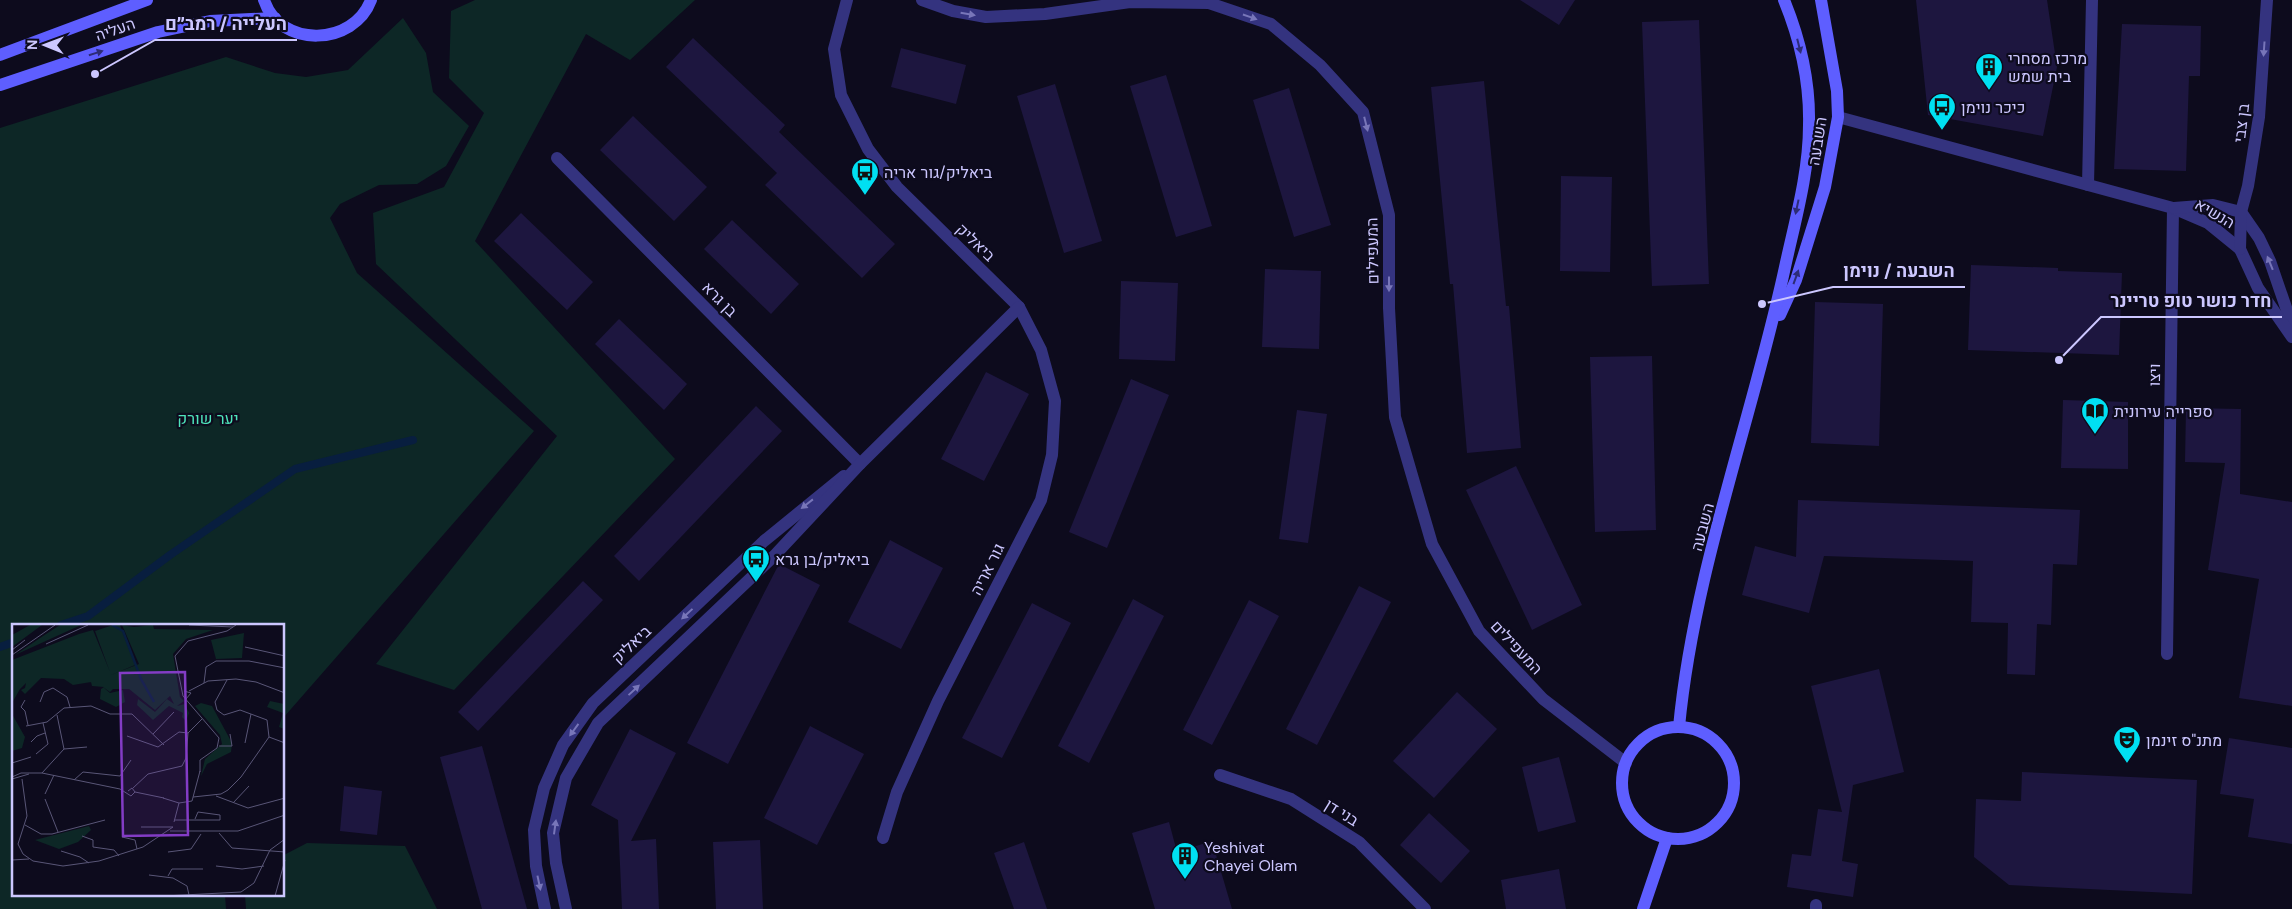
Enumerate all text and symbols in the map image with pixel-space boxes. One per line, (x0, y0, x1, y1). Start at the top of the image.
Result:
callout: העלייה / רמב״ם (155, 7, 297, 40)
one-way arrow (961, 10, 977, 18)
text: העלייה / רמב״ם (165, 12, 287, 36)
street label: העליה (92, 13, 138, 46)
one-way arrow (1242, 14, 1257, 21)
north arrow (20, 20, 70, 70)
one-way arrow (1795, 39, 1803, 54)
text: N (23, 40, 41, 50)
one-way arrow (2259, 41, 2267, 57)
place label: מרכז מסחרי בית שמש (2008, 48, 2087, 87)
one-way arrow (89, 49, 104, 57)
building icon: מרכז מסחרי בית שמש (1974, 52, 2004, 91)
bus stop icon: כיכר נוימן (1927, 92, 1957, 131)
place label: כיכר נוימן (1961, 97, 2025, 118)
street label: בן צבי (2229, 102, 2254, 144)
street label: השבעה (1803, 115, 1832, 167)
one-way arrow (1362, 117, 1370, 132)
bus stop icon: ביאליק/גור אריה (850, 157, 880, 196)
place label: ביאליק/גור אריה (884, 162, 993, 183)
street label: הנשיא (2191, 194, 2239, 233)
one-way arrow (1793, 199, 1801, 215)
street label: המעפילים (1361, 217, 1384, 285)
street label: ביאליק (952, 219, 1000, 266)
callout: השבעה / נוימן (1833, 254, 1965, 287)
one-way arrow (2266, 256, 2274, 270)
text: השבעה / נוימן (1843, 259, 1955, 283)
one-way arrow (1792, 269, 1800, 284)
one-way arrow (1385, 276, 1393, 292)
street label: בן גרא (698, 277, 742, 322)
callout: חדר כושר טופ טריינר (2101, 284, 2282, 317)
text: חדר כושר טופ טריינר (2111, 289, 2271, 313)
street label: ויצו (2144, 363, 2165, 387)
library icon: ספרייה עירונית (2080, 396, 2110, 435)
place label: ספרייה עירונית (2114, 401, 2213, 422)
park label: יער שורק (177, 408, 239, 429)
one-way arrow (801, 499, 814, 510)
street label: השבעה (1686, 501, 1719, 554)
street label: גור אריה (966, 540, 1009, 599)
bus stop icon: ביאליק/בן גרא (741, 544, 771, 583)
place label: ביאליק/בן גרא (775, 549, 870, 570)
one-way arrow (681, 608, 693, 620)
street label: המעפילים (1486, 616, 1547, 679)
street label: ביאליק (607, 620, 656, 668)
inset map (12, 624, 285, 896)
one-way arrow (627, 684, 639, 696)
one-way arrow (569, 723, 579, 737)
theatre icon: מתנ"ס זינמן (2112, 725, 2142, 764)
place label: מתנ"ס זינמן (2146, 730, 2222, 751)
street label: בני דן (1321, 794, 1363, 831)
one-way arrow (551, 818, 559, 834)
place label: Yeshivat Chayei Olam (1204, 837, 1297, 876)
building icon: Yeshivat Chayei Olam (1170, 841, 1200, 880)
one-way arrow (535, 876, 543, 891)

